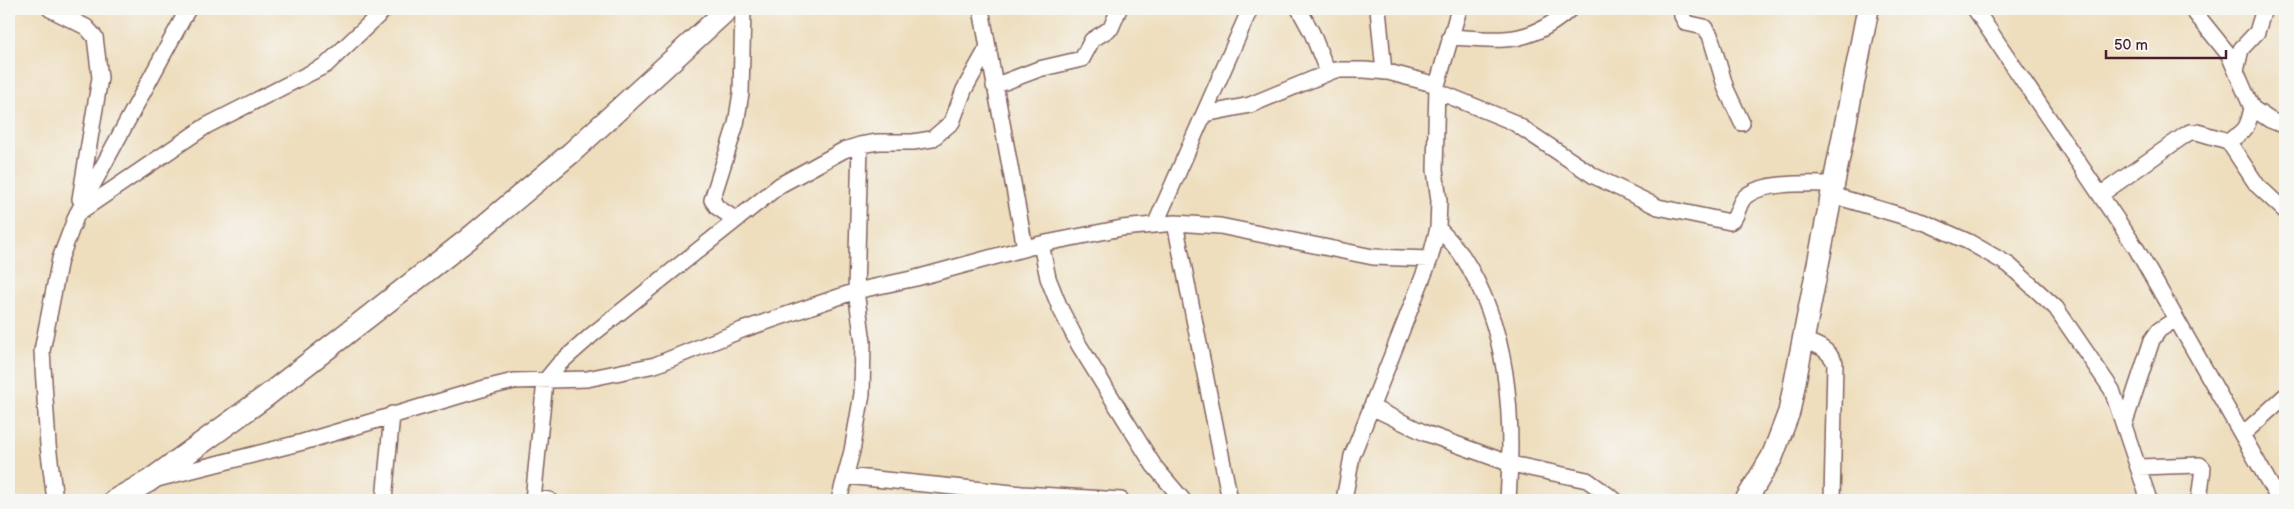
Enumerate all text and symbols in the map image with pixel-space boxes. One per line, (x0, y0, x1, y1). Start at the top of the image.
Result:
scale bar (2106, 28, 2226, 60)
text: 50 m (2114, 36, 2148, 55)

